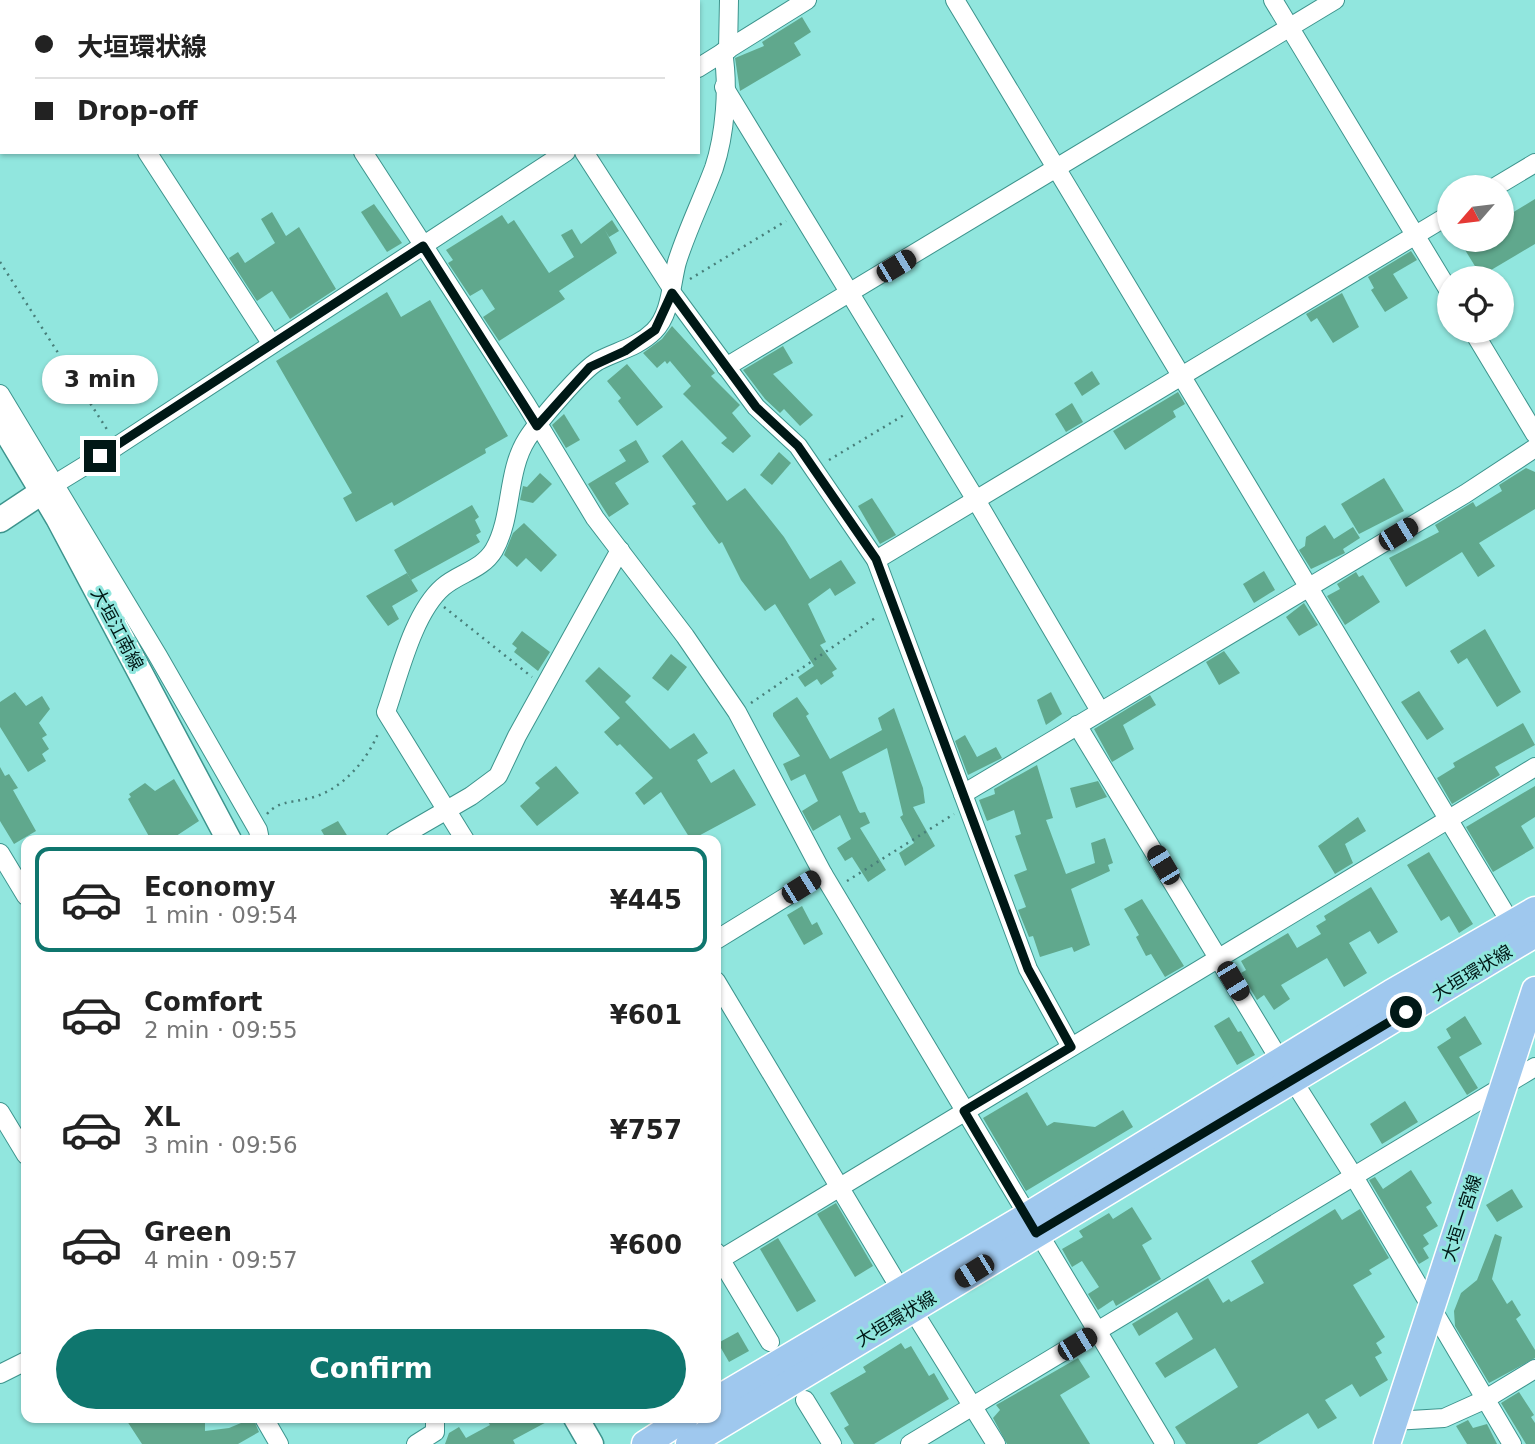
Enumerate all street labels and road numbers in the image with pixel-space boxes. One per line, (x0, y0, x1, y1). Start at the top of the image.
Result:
street label: 大垣江南線 (87, 584, 148, 673)
street label: 大垣環状線 (1428, 940, 1516, 1005)
street label: 大垣一宮線 (1438, 1172, 1485, 1264)
street label: 大垣環状線 (852, 1286, 940, 1351)

